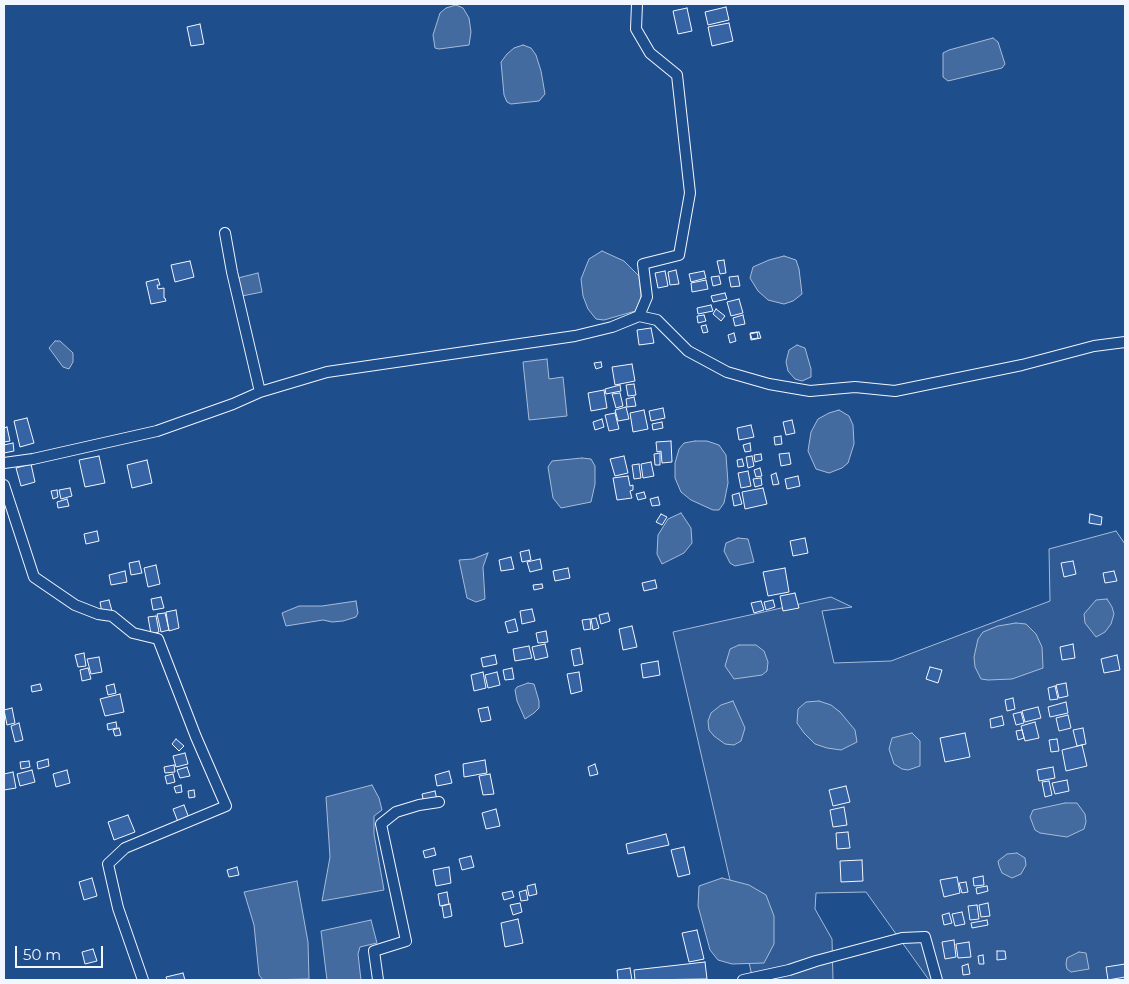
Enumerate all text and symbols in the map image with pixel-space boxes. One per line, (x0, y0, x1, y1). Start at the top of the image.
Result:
scale bar (18, 936, 105, 968)
text: 50 m (23, 945, 61, 964)

